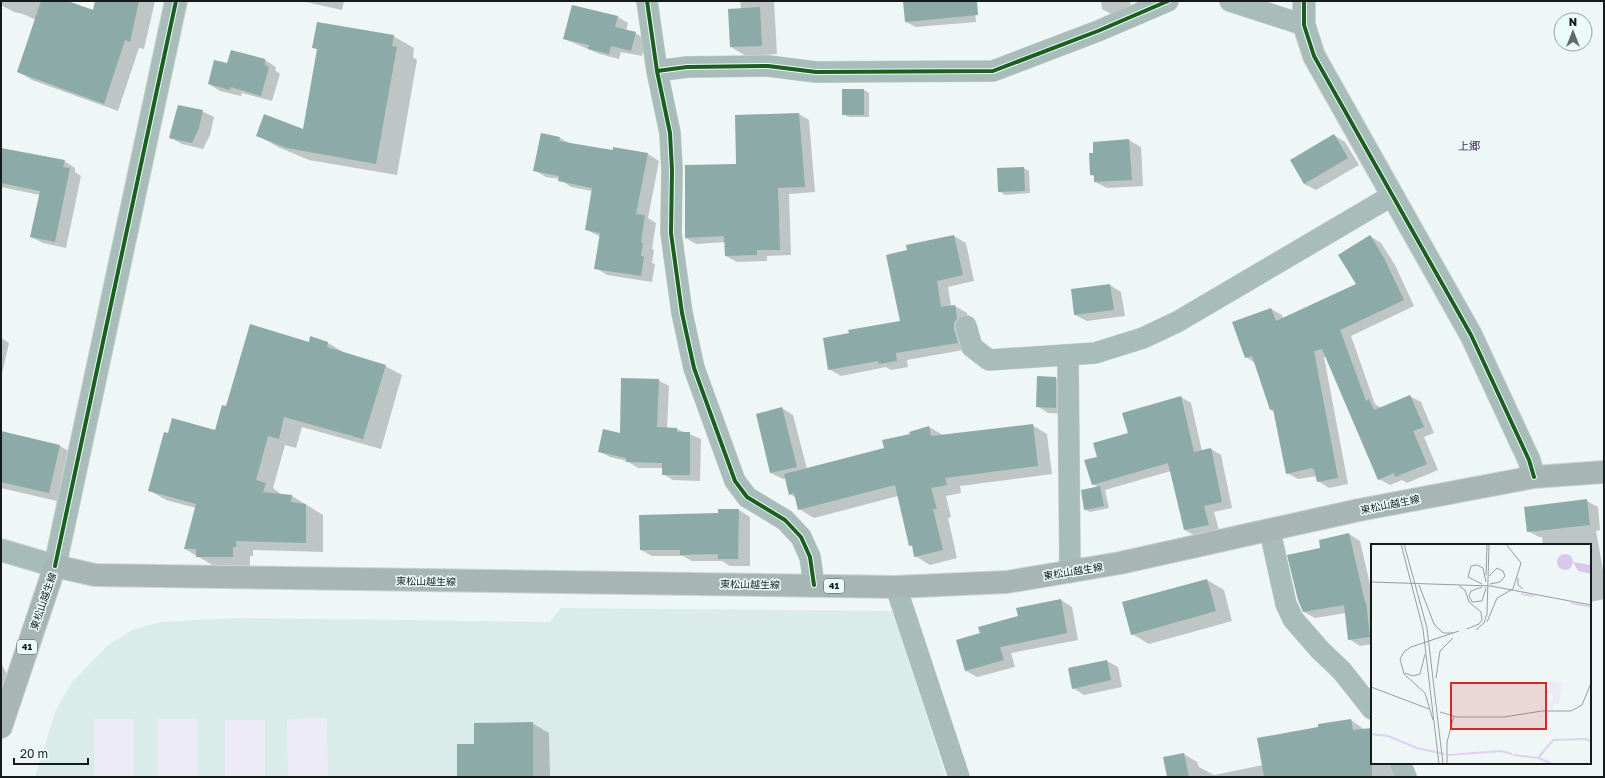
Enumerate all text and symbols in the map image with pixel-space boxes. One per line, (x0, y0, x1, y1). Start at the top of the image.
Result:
north arrow (1553, 12, 1593, 52)
text: N (1569, 15, 1577, 28)
district label: 上郷 (1458, 139, 1480, 152)
street label: 東松山越生線 (1359, 492, 1421, 516)
inset map (1371, 544, 1591, 764)
street label: 東松山越生線 (1042, 560, 1104, 582)
street label: 東松山越生線 (28, 571, 58, 631)
street label: 東松山越生線 (396, 574, 456, 588)
street label: 東松山越生線 (720, 577, 780, 591)
road number: 41 (824, 579, 844, 593)
road number: 41 (17, 640, 37, 654)
scale bar (14, 740, 88, 766)
text: 20 m (20, 746, 48, 761)

